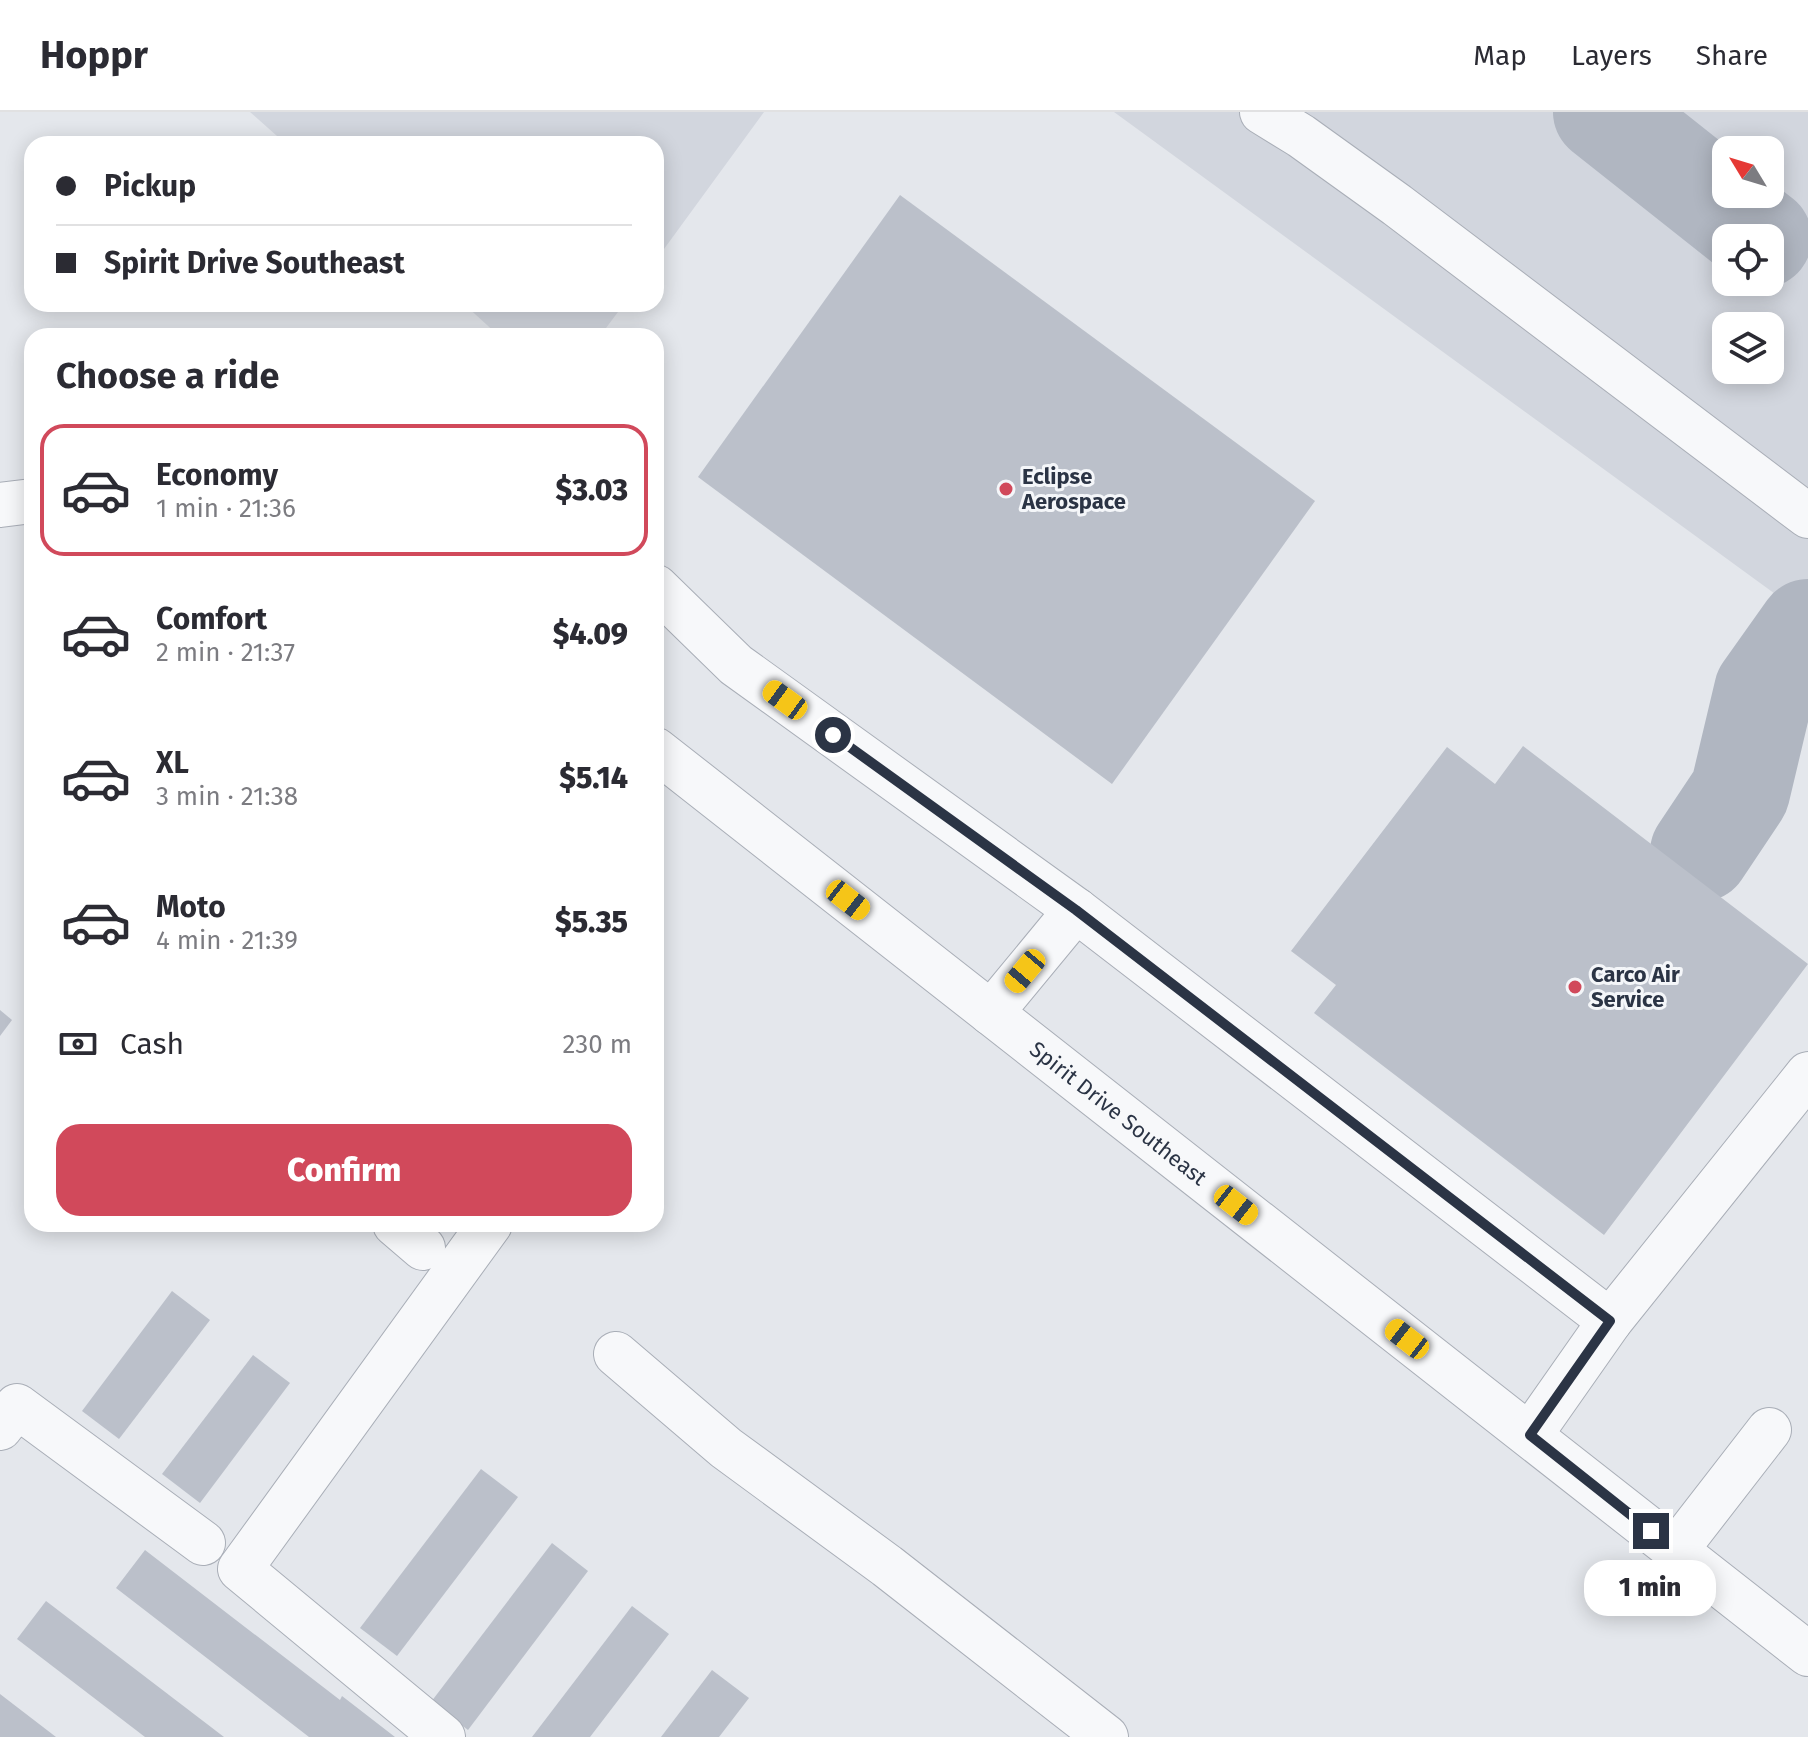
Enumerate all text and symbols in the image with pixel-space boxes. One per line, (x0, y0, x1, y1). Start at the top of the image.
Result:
text: Hoppr (40, 32, 148, 78)
text: Map (1473, 39, 1527, 72)
text: Layers (1571, 39, 1652, 72)
text: Share (1696, 39, 1768, 72)
north arrow (1712, 136, 1784, 208)
map controls (1712, 136, 1784, 384)
text: Pickup (104, 168, 196, 204)
button: locate (1712, 224, 1784, 296)
text: Spirit Drive Southeast (104, 245, 405, 281)
button: layers (1712, 312, 1784, 384)
text: Choose a ride (56, 354, 279, 398)
icon: car (60, 454, 132, 526)
text: Economy (156, 457, 278, 493)
place label: Eclipse Aerospace (1021, 463, 1126, 515)
text: $3.03 (555, 472, 628, 508)
marker: Eclipse Aerospace (997, 480, 1015, 498)
text: 1 min · 21:36 (156, 493, 296, 524)
icon: car (60, 598, 132, 670)
text: Comfort (156, 601, 267, 637)
text: $4.09 (553, 616, 628, 652)
text: 2 min · 21:37 (156, 637, 295, 668)
car (759, 676, 811, 724)
route start (815, 717, 851, 753)
icon: car (60, 742, 132, 814)
text: XL (156, 745, 189, 781)
text: $5.14 (559, 760, 628, 796)
text: 3 min · 21:38 (156, 781, 298, 812)
car (822, 876, 874, 924)
icon: car (60, 886, 132, 958)
text: Moto (156, 889, 226, 925)
text: $5.35 (555, 904, 628, 940)
text: 4 min · 21:39 (156, 925, 298, 956)
car (1000, 945, 1050, 997)
place label: Carco Air Service (1591, 961, 1680, 1013)
marker: Carco Air Service (1566, 978, 1584, 996)
icon: cash (56, 1022, 100, 1066)
text: Cash (120, 1026, 184, 1062)
text: 230 m (563, 1029, 632, 1060)
street label: Spirit Drive Southeast (1024, 1036, 1212, 1191)
button: Confirm (56, 1124, 632, 1216)
car (1210, 1181, 1262, 1229)
car (1381, 1315, 1433, 1363)
route end (1633, 1513, 1669, 1549)
callout: 1 min (1585, 1559, 1717, 1615)
text: 1 min (1619, 1572, 1681, 1603)

